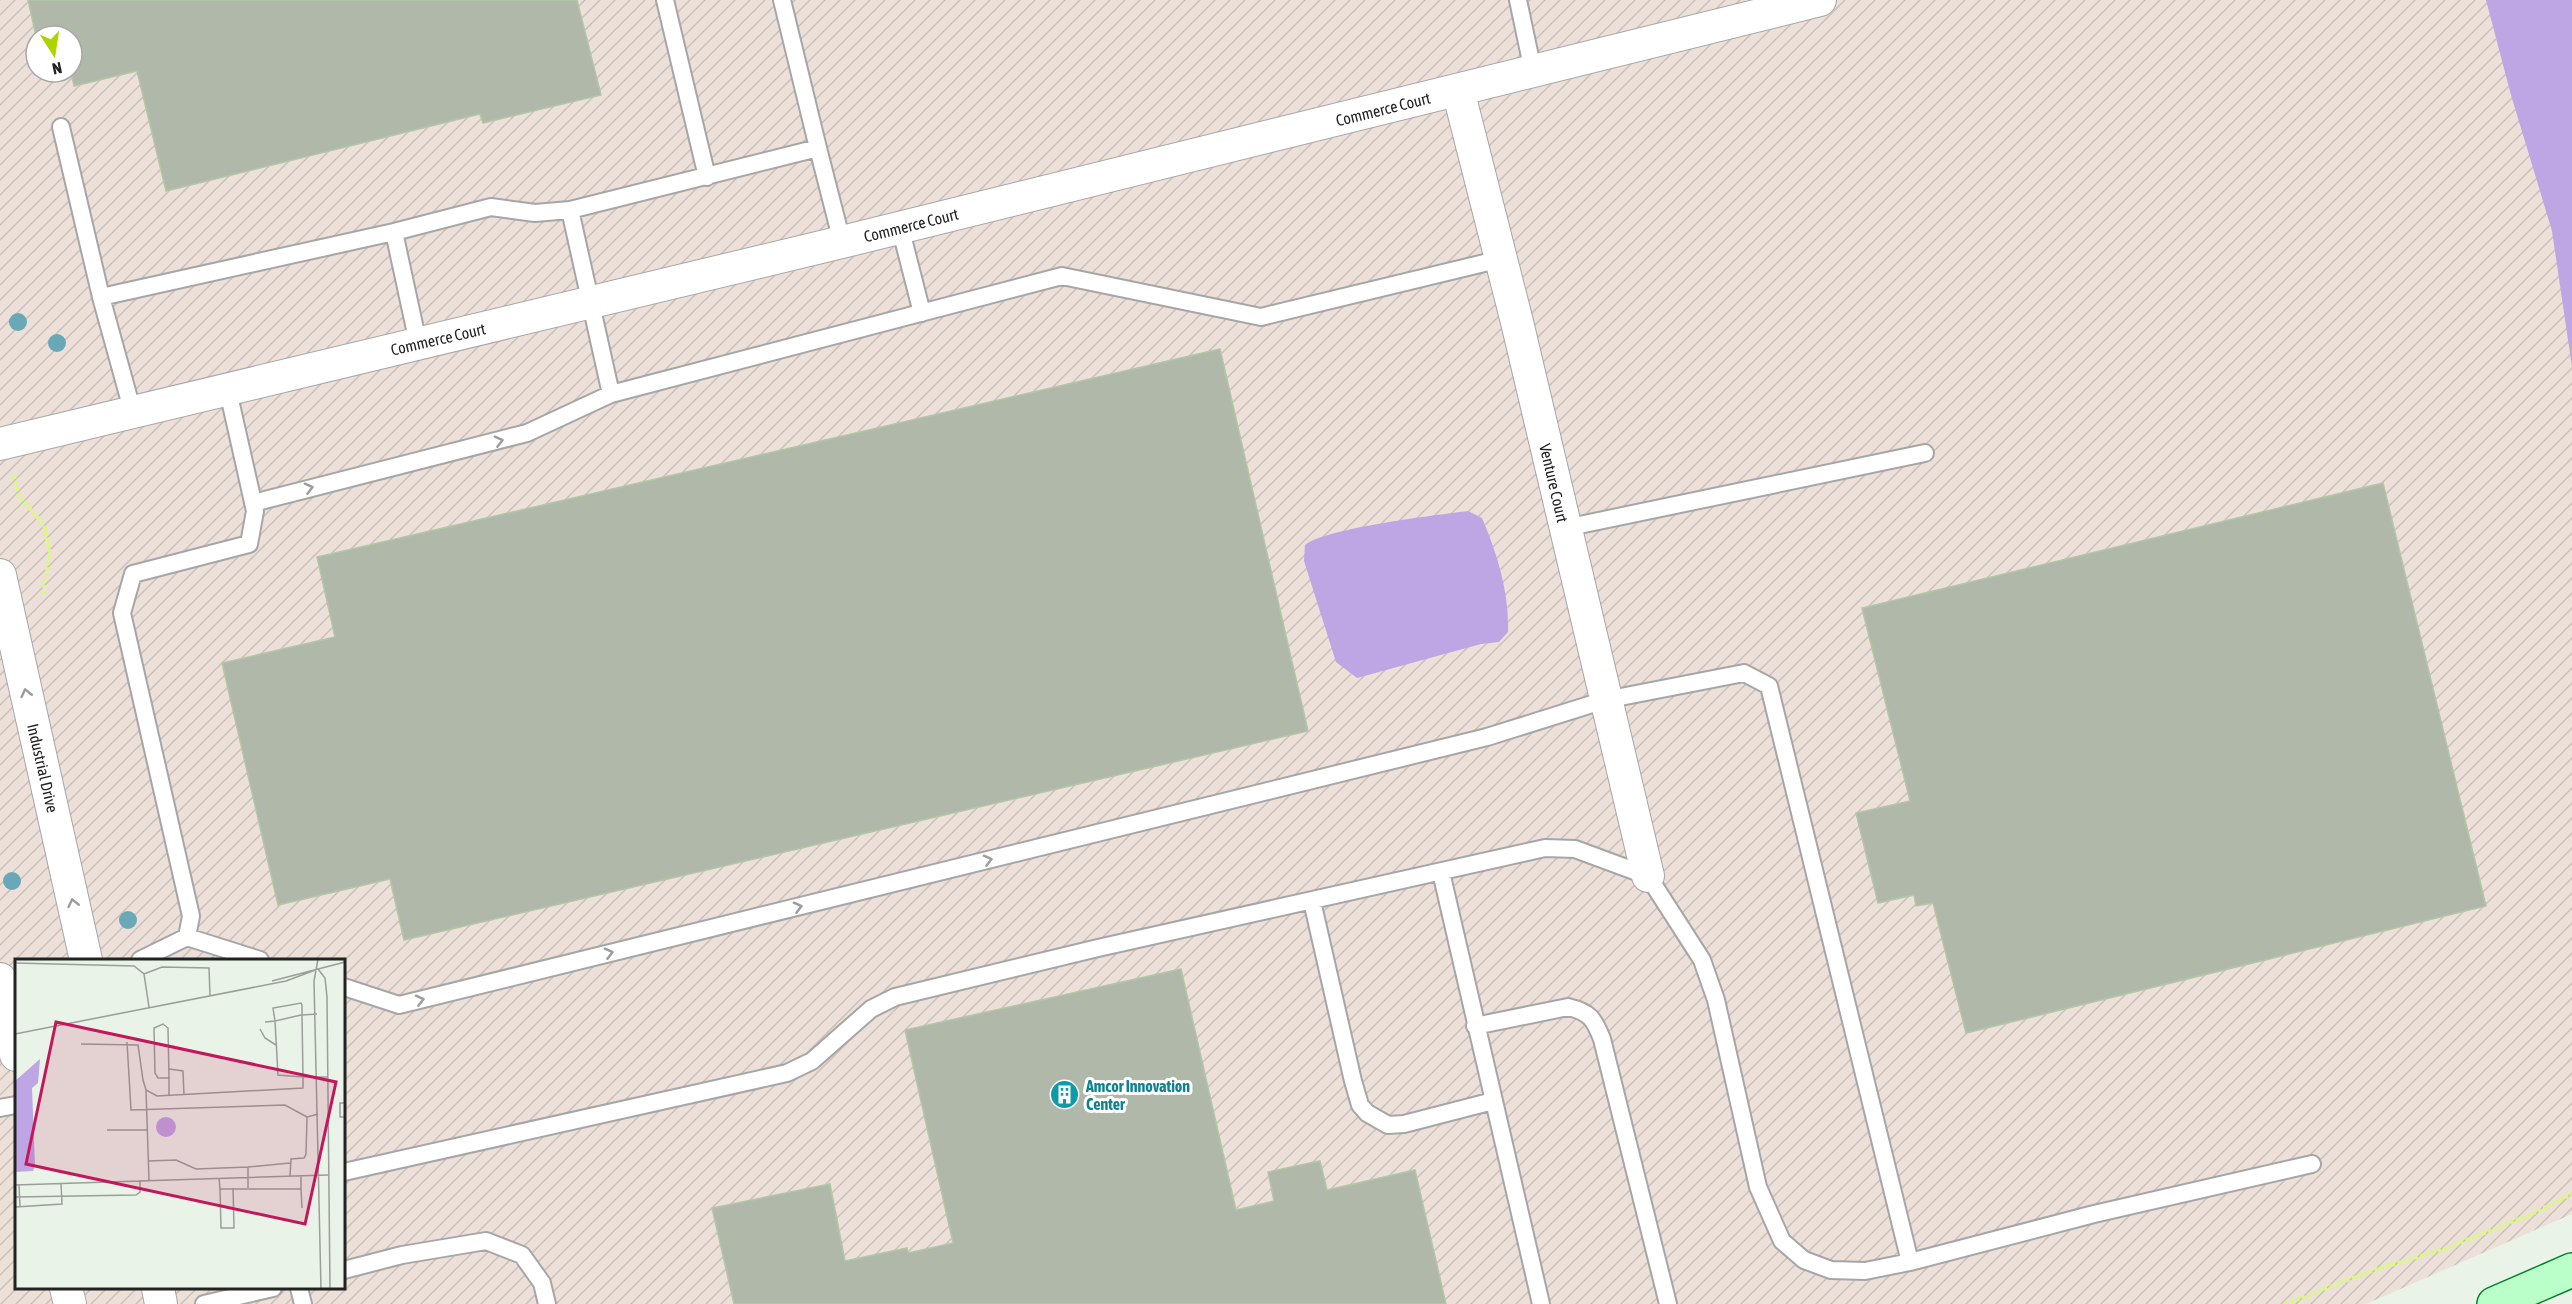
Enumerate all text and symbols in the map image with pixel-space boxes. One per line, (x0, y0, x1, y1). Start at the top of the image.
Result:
north arrow (24, 24, 84, 84)
text: N (51, 59, 64, 78)
street label: Commerce Court (1334, 88, 1432, 129)
street label: Commerce Court (862, 204, 960, 245)
street label: Commerce Court (389, 319, 488, 359)
one-way arrow (493, 435, 503, 448)
street label: Venture Court (1536, 442, 1572, 525)
one-way arrow (304, 483, 314, 496)
one-way arrow (21, 688, 34, 698)
street label: Industrial Drive (24, 722, 62, 814)
one-way arrow (982, 854, 992, 867)
one-way arrow (68, 899, 81, 909)
one-way arrow (793, 901, 803, 914)
one-way arrow (604, 948, 614, 961)
inset map (15, 959, 345, 1289)
one-way arrow (414, 994, 424, 1007)
place label: Amcor Innovation Center (1085, 1077, 1190, 1113)
building icon: Amcor Innovation Center (1049, 1079, 1081, 1111)

